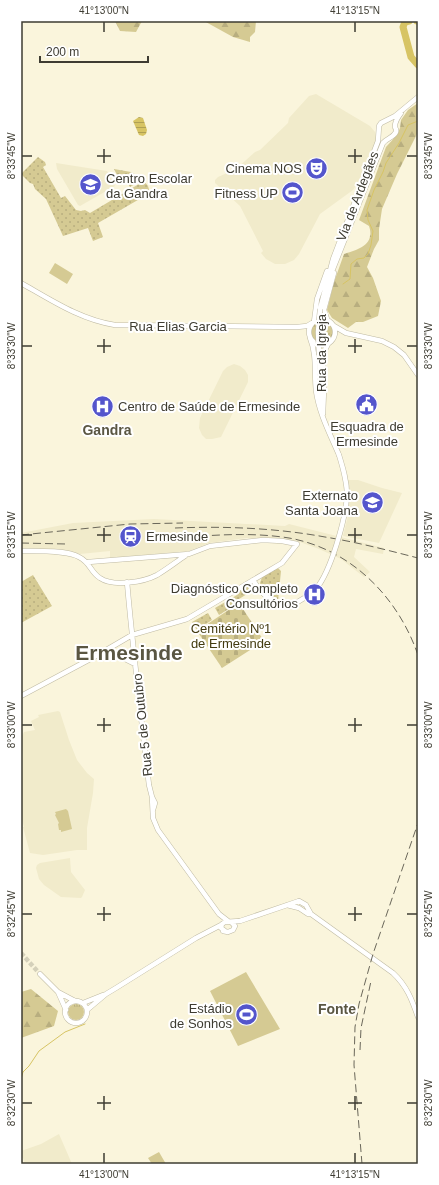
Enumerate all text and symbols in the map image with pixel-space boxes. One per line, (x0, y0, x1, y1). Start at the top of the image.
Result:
text: 41°13'00"N (79, 5, 129, 16)
text: 41°13'15"N (330, 5, 380, 16)
scale bar (40, 38, 148, 64)
text: 200 m (46, 45, 79, 59)
text: 8°33'45"W (6, 132, 17, 179)
text: 8°33'45"W (423, 132, 434, 179)
street label: Via de Ardegães (333, 149, 382, 243)
theatre icon: Cinema NOS (304, 155, 330, 181)
place label: Cinema NOS (225, 161, 302, 176)
place label: Centro Escolar da Gandra (106, 171, 193, 201)
school or university icon: Centro Escolar da Gandra (77, 172, 103, 198)
sports icon: Fitness UP (280, 180, 306, 206)
place label: Fitness UP (214, 186, 278, 201)
street label: Rua da Igreja (314, 313, 329, 392)
street label: Rua Elias Garcia (129, 319, 228, 334)
text: 8°33'30"W (6, 322, 17, 369)
text: 8°33'30"W (423, 322, 434, 369)
public building icon: Esquadra de Ermesinde (354, 391, 380, 417)
hospital icon: Centro de Saúde de Ermesinde (89, 393, 115, 419)
place label: Centro de Saúde de Ermesinde (118, 399, 300, 414)
place label: Esquadra de Ermesinde (330, 419, 404, 449)
district label: Gandra (82, 422, 132, 438)
place label: Externato Santa Joana (285, 488, 359, 518)
school or university icon: Externato Santa Joana (360, 489, 386, 515)
text: 8°33'15"W (6, 511, 17, 558)
text: 8°33'15"W (423, 511, 434, 558)
station icon: Ermesinde (118, 523, 144, 549)
place label: Ermesinde (146, 529, 208, 544)
place label: Diagnóstico Completo Consultórios (171, 581, 298, 611)
hospital icon: Diagnóstico Completo Consultórios (301, 582, 327, 608)
park label: Cemitério Nº1 de Ermesinde (191, 621, 271, 651)
district label: Ermesinde (75, 641, 183, 664)
street label: Rua 5 de Outubro (130, 673, 155, 777)
text: 8°33'00"W (6, 701, 17, 748)
text: 8°33'00"W (423, 701, 434, 748)
text: 8°32'45"W (6, 890, 17, 937)
text: 8°32'45"W (423, 890, 434, 937)
place label: Estádio de Sonhos (170, 1001, 232, 1031)
district label: Fonte (318, 1001, 356, 1017)
sports icon: Estádio de Sonhos (234, 1002, 260, 1028)
text: 8°32'30"W (6, 1079, 17, 1126)
text: 8°32'30"W (423, 1079, 434, 1126)
text: 41°13'00"N (79, 1169, 129, 1180)
text: 41°13'15"N (330, 1169, 380, 1180)

